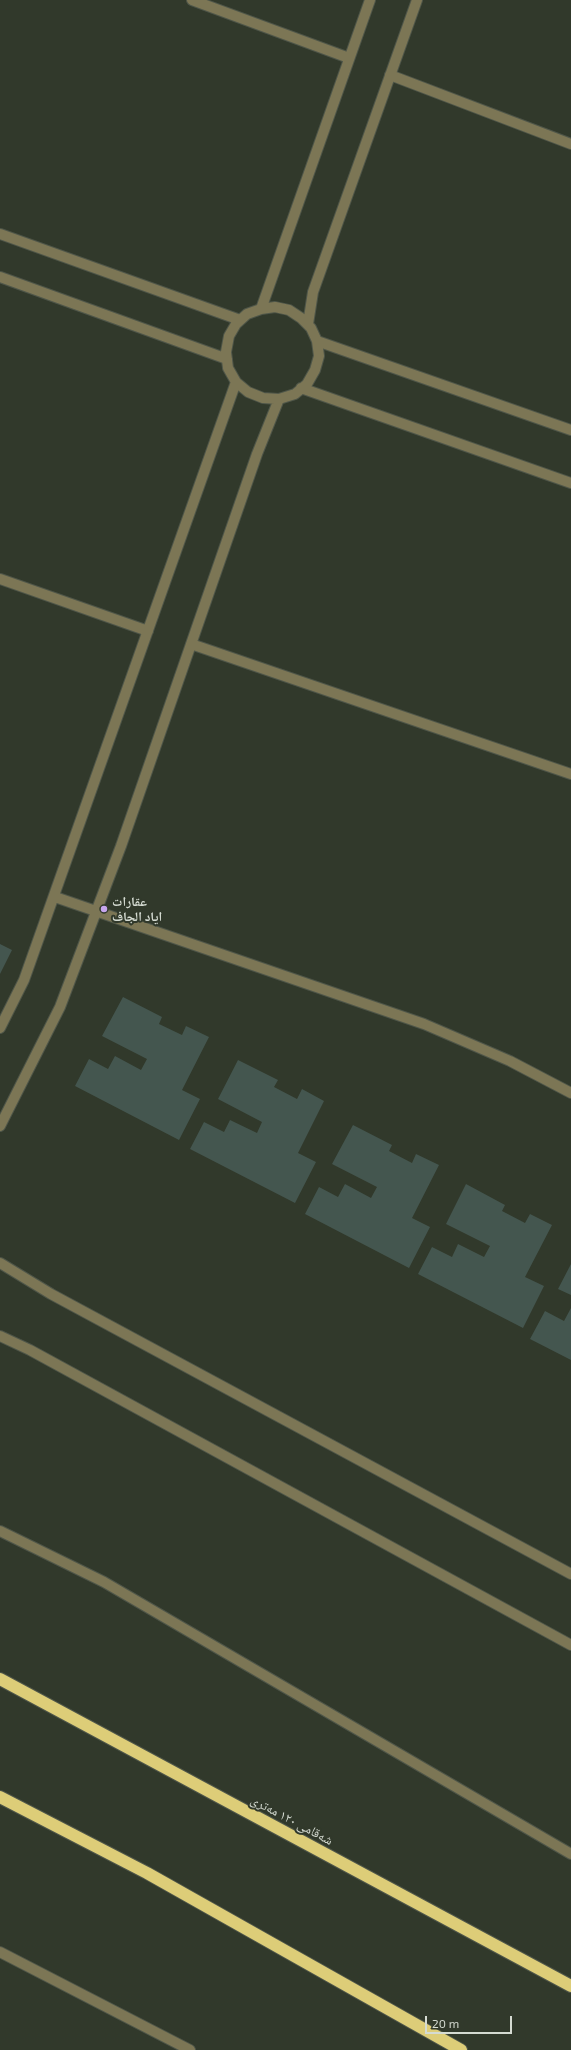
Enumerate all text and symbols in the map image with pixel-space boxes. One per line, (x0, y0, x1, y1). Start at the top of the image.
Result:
place label: عقارات اياد الجاف (112, 894, 162, 925)
marker: عقارات اياد الجاف (99, 904, 109, 914)
street label: شەقامی ١٢٠ مەتری (248, 1792, 336, 1848)
scale bar (427, 2008, 514, 2034)
text: 20 m (432, 2016, 459, 2030)

